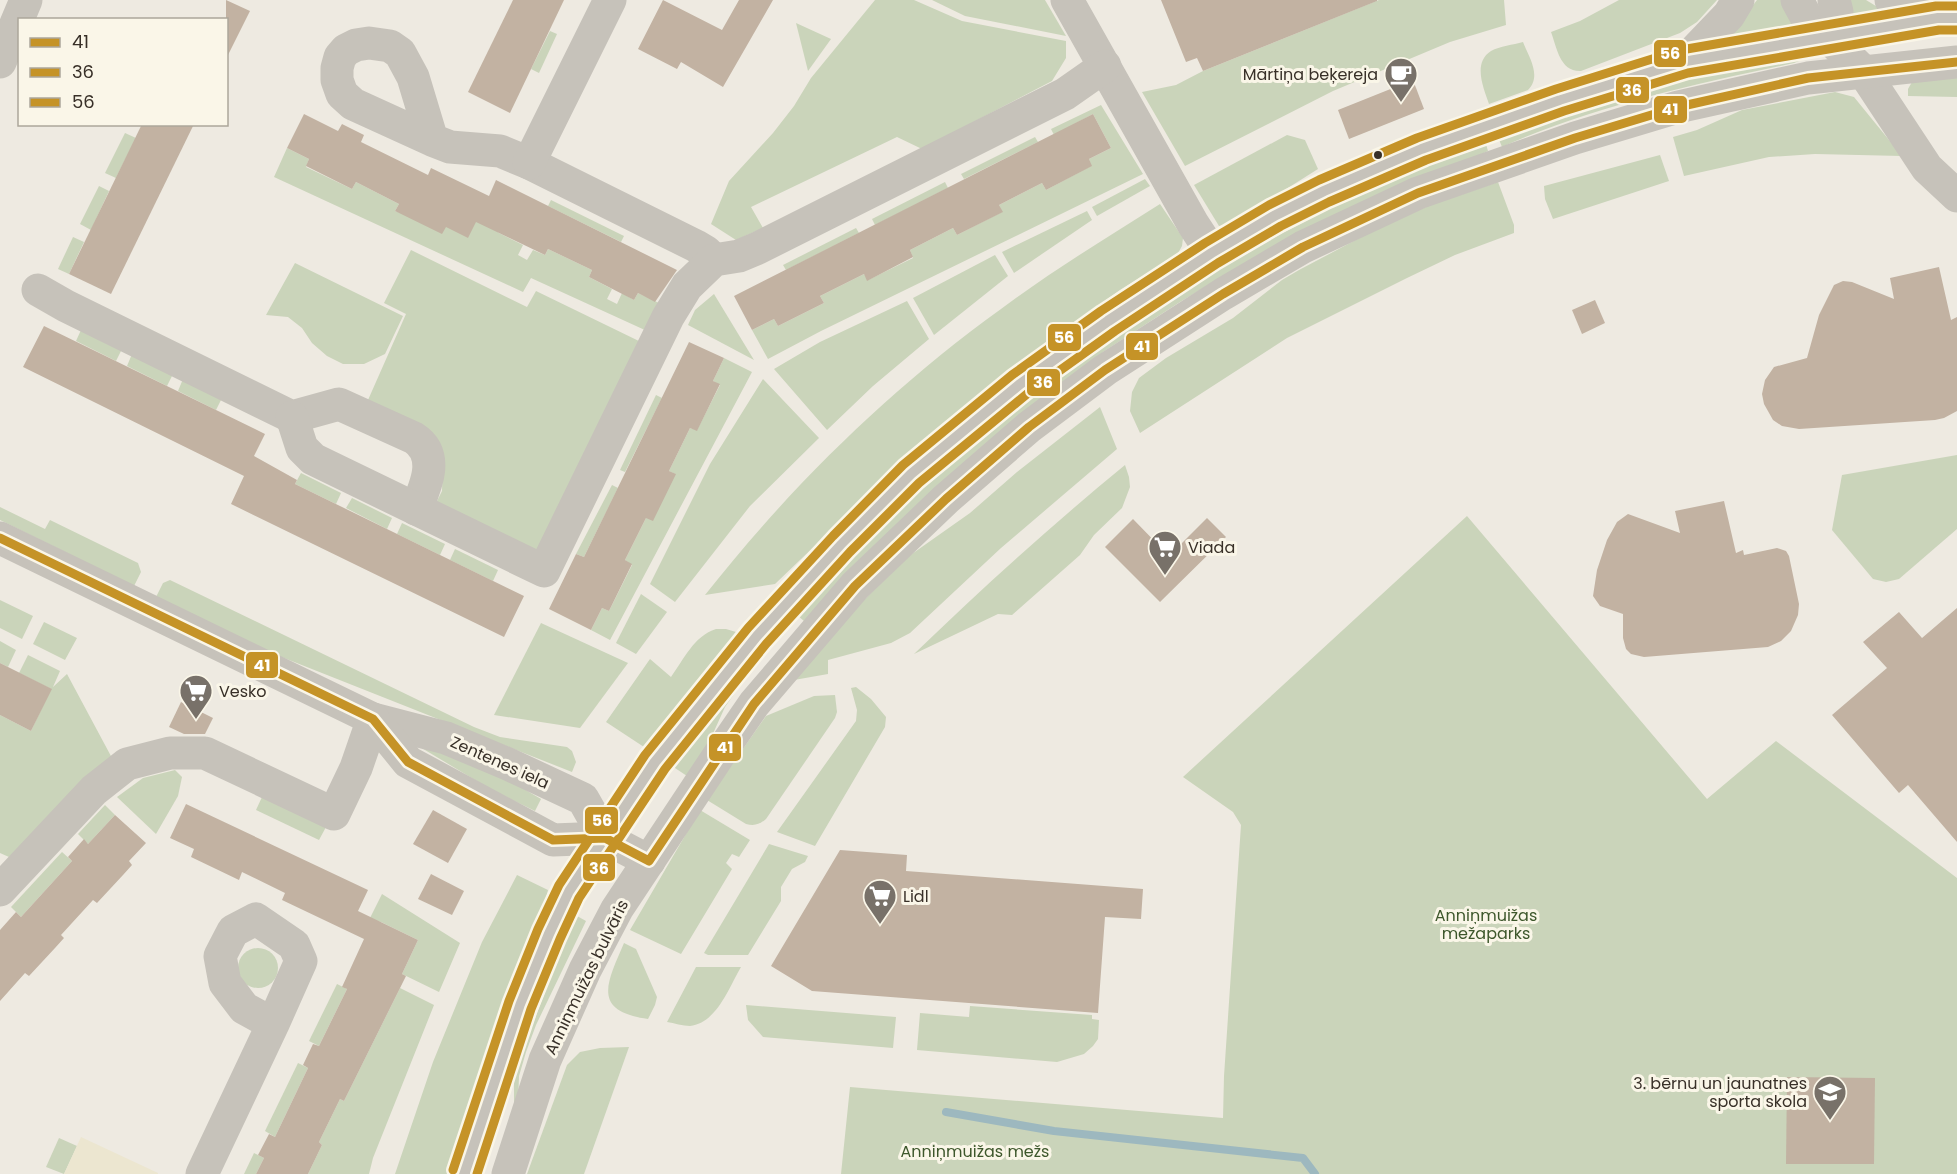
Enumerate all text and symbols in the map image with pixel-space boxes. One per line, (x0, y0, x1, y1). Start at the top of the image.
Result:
legend (18, 18, 228, 126)
text: 41 (72, 29, 89, 54)
line badge: 56 (1653, 39, 1687, 68)
text: 56 (1660, 42, 1680, 65)
cafe icon: Mārtiņa beķereja (1383, 56, 1419, 103)
text: 36 (72, 59, 94, 84)
place label: Mārtiņa beķereja (1243, 63, 1378, 86)
line badge: 36 (1615, 76, 1650, 104)
text: 36 (1622, 79, 1642, 102)
text: 56 (72, 89, 95, 114)
line badge: 41 (1653, 95, 1688, 124)
text: 41 (1662, 98, 1678, 121)
unlabelled marker (1372, 149, 1384, 161)
line badge: 56 (1047, 323, 1082, 352)
text: 56 (1054, 326, 1074, 349)
line badge: 41 (1125, 332, 1159, 361)
text: 41 (1134, 335, 1150, 358)
line badge: 36 (1026, 368, 1061, 397)
text: 36 (1033, 371, 1053, 394)
supermarket icon: Viada (1147, 529, 1183, 576)
place label: Viada (1188, 536, 1235, 559)
line badge: 41 (245, 651, 279, 679)
text: 41 (254, 654, 270, 677)
supermarket icon: Vesko (178, 673, 214, 720)
place label: Vesko (219, 680, 267, 703)
street label: Zentenes iela (447, 730, 553, 795)
line badge: 41 (708, 733, 742, 762)
text: 41 (717, 736, 733, 759)
line badge: 56 (584, 806, 619, 835)
text: 56 (592, 809, 612, 832)
line badge: 36 (582, 853, 616, 882)
text: 36 (589, 857, 609, 880)
supermarket icon: Lidl (862, 878, 898, 925)
place label: Lidl (903, 885, 929, 908)
street label: Anniņmuižas bulvāris (539, 896, 634, 1059)
park label: Anniņmuižas mežaparks (1435, 904, 1537, 945)
place label: 3. bērnu un jaunatnes sporta skola (1633, 1072, 1807, 1113)
school or university icon: 3. bērnu un jaunatnes sporta skola (1812, 1074, 1848, 1121)
park label: Anniņmuižas mežs (901, 1140, 1049, 1163)

